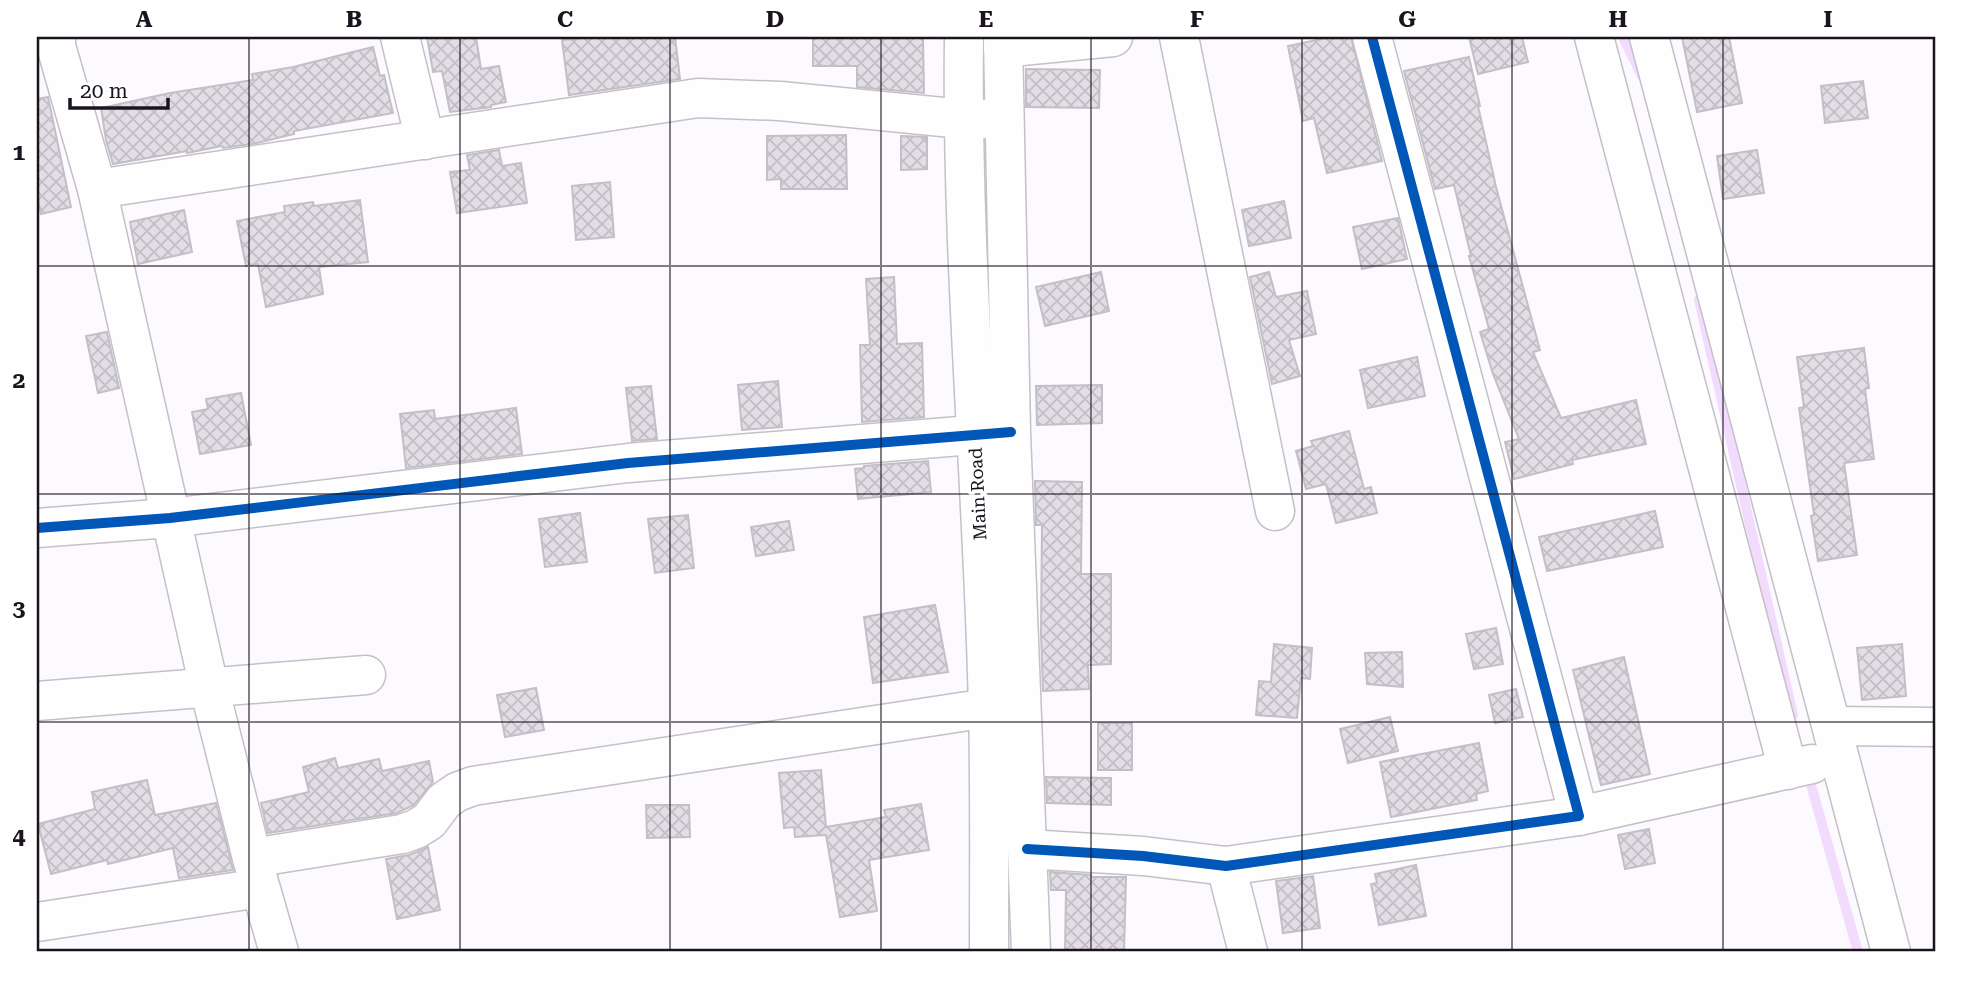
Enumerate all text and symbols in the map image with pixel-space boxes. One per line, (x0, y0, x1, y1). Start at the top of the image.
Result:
text: A (136, 6, 153, 33)
text: B (346, 6, 362, 33)
text: C (557, 6, 573, 33)
text: D (766, 6, 784, 33)
text: E (979, 6, 993, 33)
text: F (1190, 6, 1204, 33)
text: G (1398, 6, 1416, 33)
text: H (1609, 6, 1628, 33)
text: I (1823, 6, 1833, 33)
scale bar (70, 66, 168, 110)
text: 20 m (80, 79, 128, 103)
text: 1 (13, 139, 26, 166)
text: 2 (13, 367, 25, 394)
street label: Main Road (965, 447, 990, 541)
text: 3 (13, 595, 26, 622)
text: 4 (13, 823, 26, 850)

